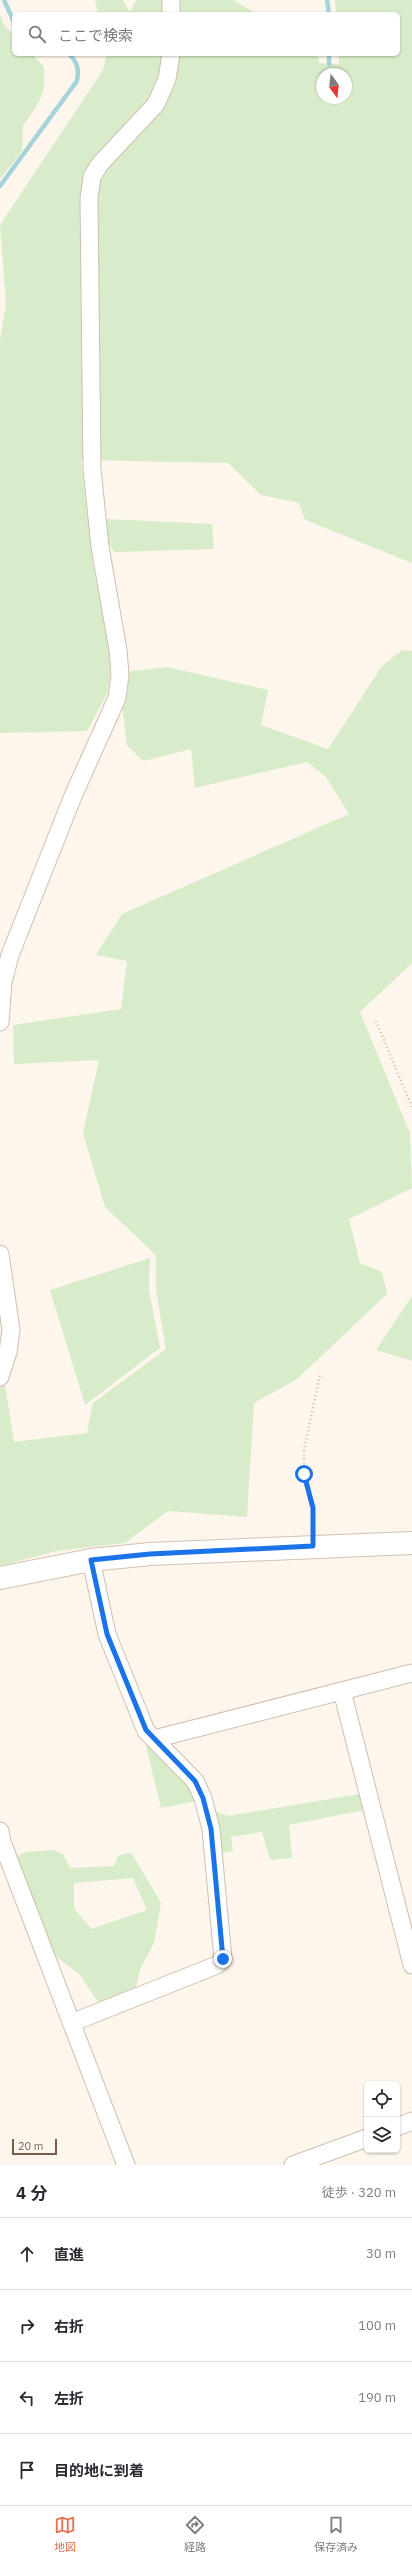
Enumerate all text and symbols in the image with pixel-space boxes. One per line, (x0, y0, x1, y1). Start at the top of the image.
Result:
search box (12, 12, 400, 56)
icon: search (26, 23, 48, 45)
text: ここで検索 (58, 26, 133, 45)
north arrow (316, 68, 352, 104)
route start (295, 1465, 313, 1483)
route end (214, 1950, 232, 1968)
map controls (364, 2081, 400, 2153)
button: locate (364, 2081, 400, 2117)
button: layers (364, 2117, 400, 2153)
scale bar (12, 2137, 57, 2156)
text: 20 m (18, 2139, 43, 2153)
text: 4 分 (16, 2182, 47, 2204)
text: 徒歩 · 320 m (322, 2184, 396, 2201)
icon: ahead (16, 2243, 38, 2265)
text: 直進 (54, 2245, 84, 2264)
text: 30 m (366, 2245, 396, 2262)
icon: right (16, 2315, 38, 2337)
text: 右折 (54, 2317, 84, 2336)
text: 100 m (358, 2317, 396, 2334)
icon: left (16, 2387, 38, 2409)
text: 左折 (54, 2389, 84, 2408)
text: 190 m (358, 2389, 396, 2406)
icon: arrive (16, 2459, 38, 2481)
text: 目的地に到着 (54, 2461, 144, 2480)
tab: 地図 (54, 2514, 76, 2554)
tab: 経路 (184, 2514, 206, 2554)
tab: 保存済み (314, 2514, 358, 2554)

